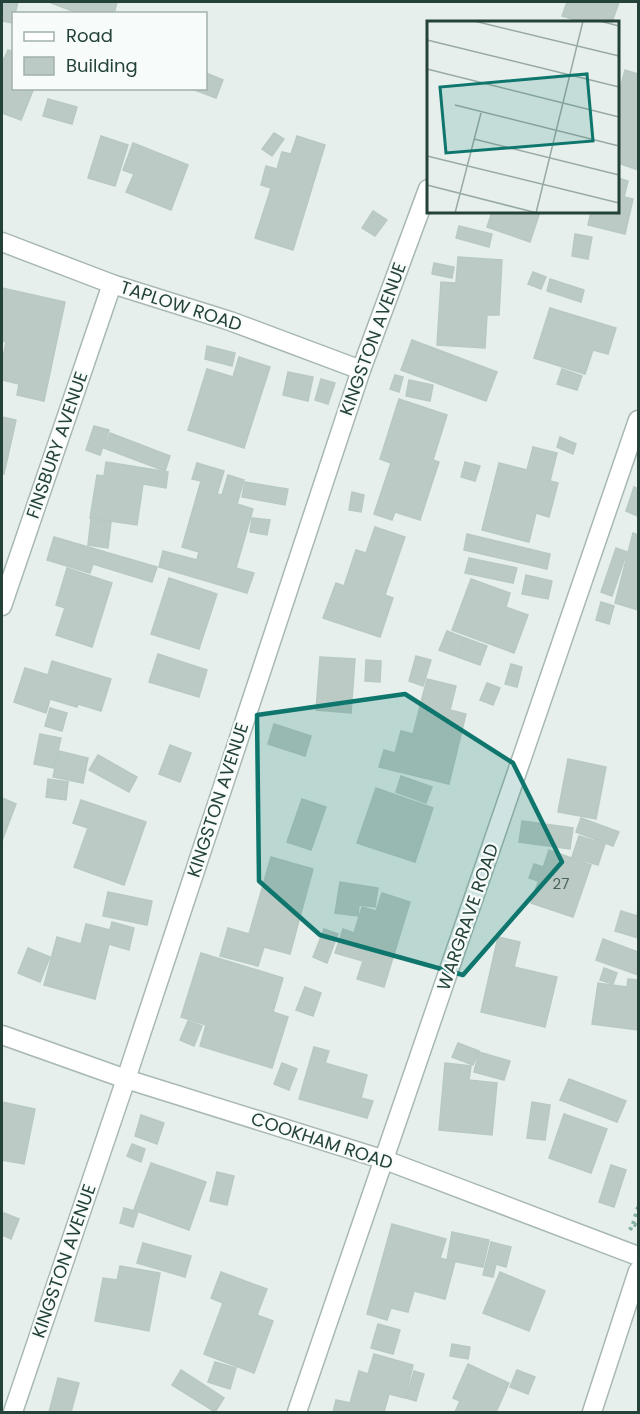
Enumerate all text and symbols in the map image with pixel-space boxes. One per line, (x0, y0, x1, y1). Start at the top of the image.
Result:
legend (12, 12, 207, 90)
inset map (427, 21, 619, 213)
text: Road (66, 23, 113, 48)
text: Building (66, 53, 138, 78)
street label: KINGSTON AVENUE (333, 259, 412, 419)
street label: TAPLOW ROAD (117, 274, 245, 337)
street label: FINSBURY AVENUE (20, 368, 93, 522)
street label: KINGSTON AVENUE (181, 719, 254, 880)
street label: WARGRAVE ROAD (431, 840, 504, 994)
house number: 27 (553, 873, 569, 894)
street label: COOKHAM ROAD (248, 1106, 396, 1175)
street label: KINGSTON AVENUE (25, 1180, 102, 1341)

